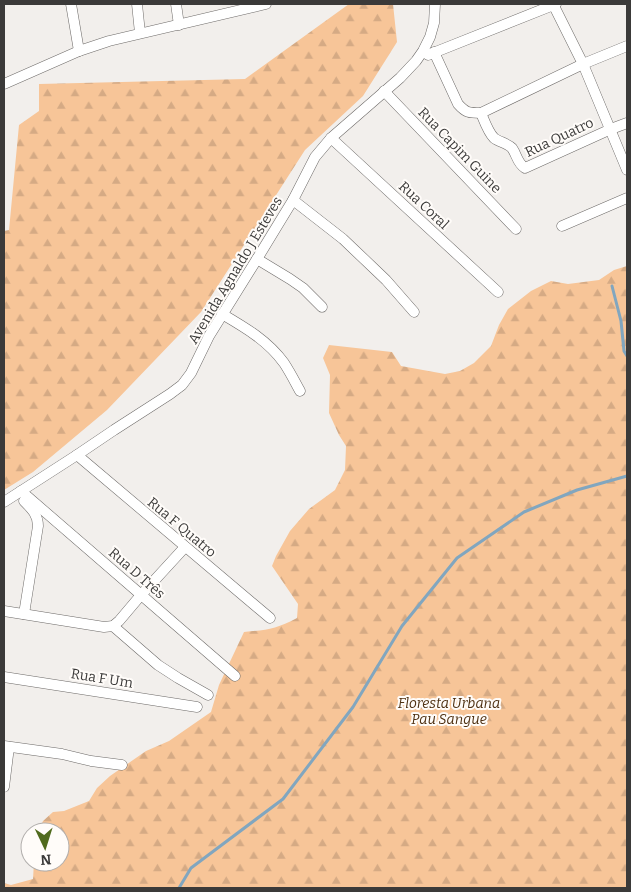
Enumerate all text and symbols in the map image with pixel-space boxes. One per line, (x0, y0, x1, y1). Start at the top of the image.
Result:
street label: Rua Capim Guine (414, 104, 505, 197)
street label: Rua Quatro (522, 114, 596, 161)
street label: Rua Coral (395, 178, 452, 233)
street label: Avenida Agnaldo J Esteves (185, 194, 286, 347)
street label: Rua F Quatro (144, 494, 220, 561)
street label: Rua D Três (105, 544, 168, 602)
street label: Rua F Um (70, 665, 135, 692)
park label: Floresta Urbana Pau Sangue (398, 695, 500, 728)
north arrow (20, 822, 70, 872)
text: N (40, 851, 52, 868)

